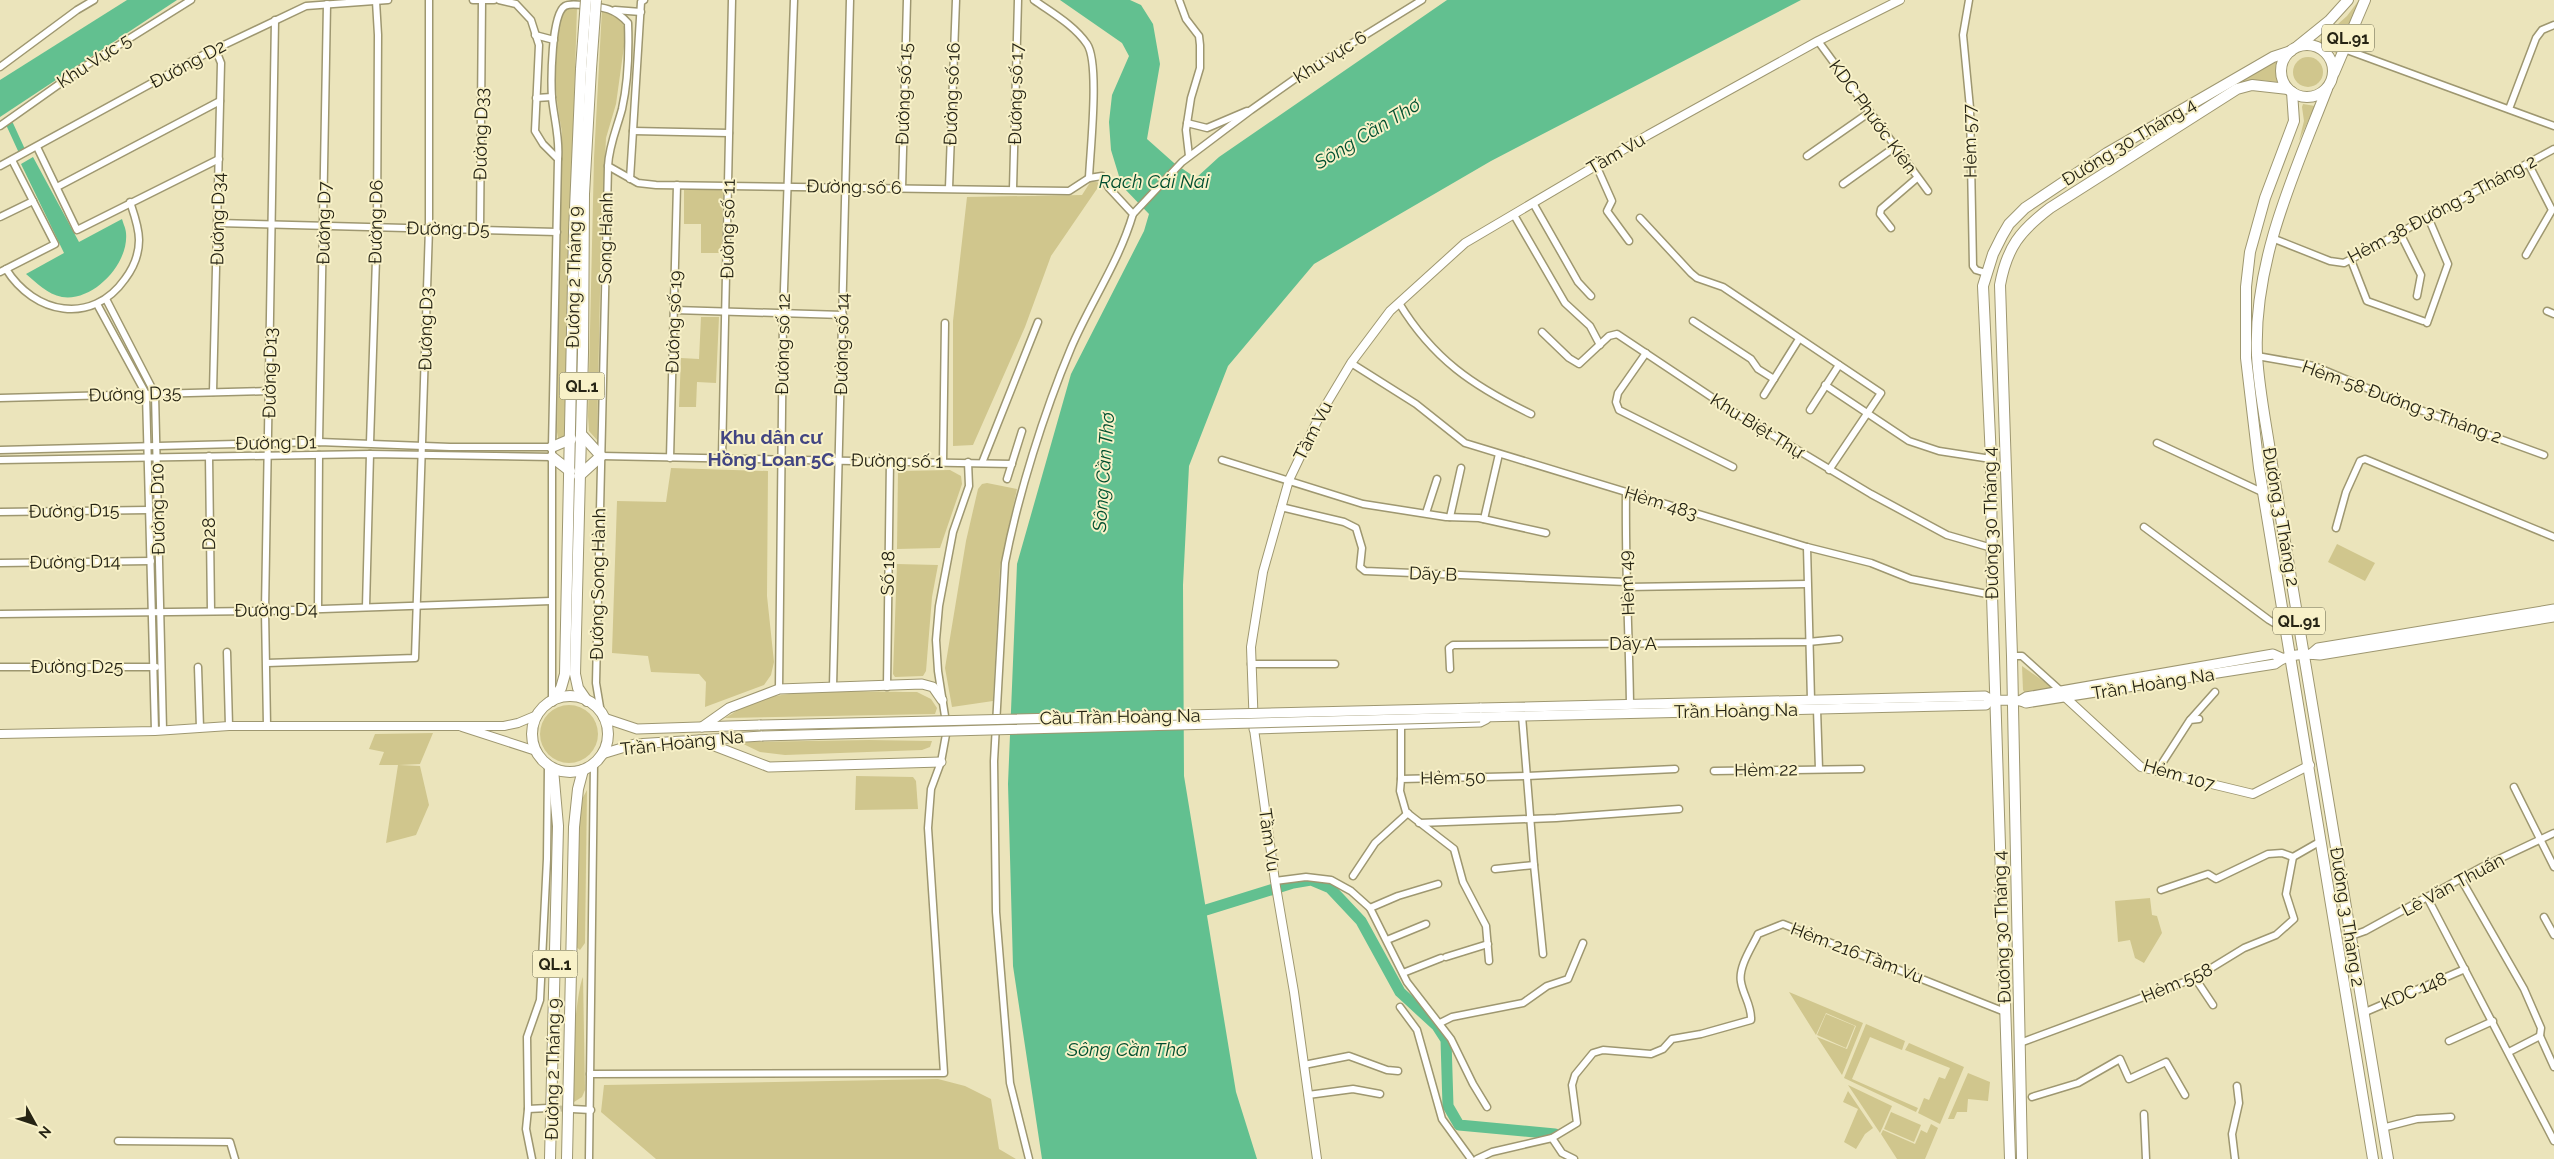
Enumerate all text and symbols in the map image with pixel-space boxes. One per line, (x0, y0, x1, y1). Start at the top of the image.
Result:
road number: QL.91 (2322, 24, 2374, 52)
street label: Khu vực 6 (1289, 26, 1370, 87)
street label: Khu Vực 5 (53, 29, 135, 92)
street label: Đường D2 (146, 35, 229, 92)
street label: Đường số 15 (891, 42, 916, 145)
street label: Đường số 16 (939, 42, 964, 146)
street label: Đường số 17 (1004, 43, 1027, 145)
street label: KDC Phước Kiên (1825, 56, 1922, 178)
street label: Đường D33 (469, 87, 492, 181)
water label: Sông Cần Thơ (1309, 93, 1424, 174)
street label: Đường 30 Tháng 4 (2058, 93, 2200, 190)
street label: Hẻm 577 (1958, 103, 1981, 178)
street label: Tầm Vu (1583, 129, 1648, 179)
street label: Hẻm 38 Đường 3 Tháng 2 (2344, 150, 2540, 267)
water label: Rạch Cái Nai (1099, 170, 1210, 192)
street label: Đường D34 (206, 172, 229, 266)
street label: Đường số 6 (806, 175, 902, 198)
street label: Đường số 11 (716, 179, 739, 279)
street label: Đường D6 (364, 180, 387, 264)
street label: Đường D7 (312, 181, 335, 265)
street label: Song Hành (594, 192, 617, 284)
street label: Đường 2 Tháng 9 (562, 206, 585, 348)
street label: Đường D5 (406, 217, 490, 240)
street label: Đường số 19 (661, 270, 686, 374)
street label: Đường D3 (414, 287, 437, 371)
street label: Đường số 12 (771, 293, 794, 395)
street label: Đường số 14 (830, 293, 853, 395)
street label: Đường D13 (258, 327, 281, 419)
street label: Hẻm 58 Đường 3 Tháng 2 (2299, 356, 2505, 448)
road number: QL.1 (560, 372, 604, 400)
street label: Đường D35 (88, 381, 182, 406)
street label: Khu Biệt Thự (1707, 389, 1809, 463)
street label: Tầm Vu (1289, 398, 1336, 464)
water label: Sông Cần Thơ (1088, 411, 1118, 534)
district label: Khu dân cư Hồng Loan 5C (708, 426, 834, 470)
street label: Đường D1 (235, 431, 317, 454)
street label: Đường 30 Tháng 4 (1979, 446, 2002, 599)
street label: Đường 3 Tháng 2 (2259, 446, 2304, 588)
street label: Đường số 1 (851, 449, 944, 472)
street label: Đường D10 (146, 463, 169, 555)
street label: Hẻm 483 (1622, 482, 1700, 524)
street label: Đường D15 (28, 499, 120, 522)
street label: Đường Song Hành (586, 508, 609, 660)
street label: D28 (198, 517, 219, 551)
street label: Đường D14 (29, 550, 121, 573)
street label: Hèm 49 (1614, 550, 1639, 616)
street label: Số 18 (877, 551, 898, 595)
street label: Dãy B (1409, 562, 1457, 585)
street label: Đường D4 (234, 598, 318, 621)
road number: QL.91 (2273, 608, 2325, 634)
street label: Dãy A (1609, 633, 1657, 654)
street label: Đường D25 (31, 656, 124, 677)
street label: Trần Hoàng Na (2090, 663, 2216, 704)
street label: Trần Hoàng Na (1674, 699, 1798, 722)
street label: Cầu Trần Hoàng Na (1039, 705, 1201, 728)
street label: Trần Hoàng Na (619, 726, 745, 759)
street label: Hẻm 107 (2141, 754, 2218, 795)
street label: Hẻm 22 (1734, 758, 1798, 781)
street label: Hẻm 50 (1420, 766, 1486, 789)
street label: Tầm Vu (1255, 807, 1284, 873)
street label: Đường 3 Tháng 2 (2326, 846, 2369, 988)
street label: Lê Văn Thuấn (2398, 849, 2508, 920)
street label: Đường 30 Tháng 4 (1988, 850, 2015, 1004)
street label: Hẻm 216 Tầm Vu (1788, 918, 1927, 988)
road number: QL.1 (532, 951, 578, 978)
street label: Hẻm 558 (2138, 958, 2216, 1007)
street label: KDC 148 (2378, 967, 2450, 1014)
street label: Đường 2 Tháng 9 (541, 998, 564, 1140)
water label: Sông Cần Thơ (1066, 1038, 1187, 1060)
north arrow (10, 1099, 60, 1149)
text: N (35, 1123, 55, 1142)

